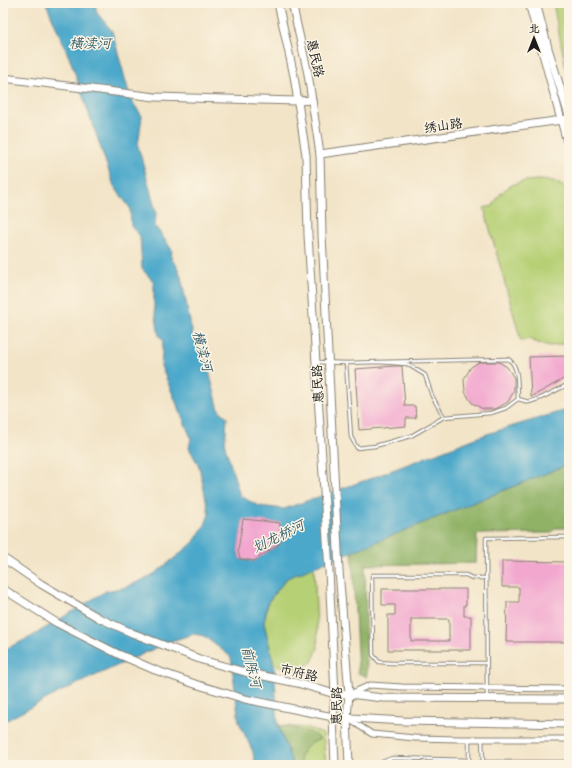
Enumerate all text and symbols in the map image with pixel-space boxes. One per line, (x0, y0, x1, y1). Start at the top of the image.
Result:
north arrow (514, 18, 554, 58)
text: 北 (529, 24, 540, 36)
water label: 横渎河 (69, 36, 113, 54)
street label: 惠民路 (302, 38, 326, 79)
street label: 绣山路 (423, 116, 464, 138)
water label: 横渎河 (187, 329, 216, 376)
street label: 惠民路 (310, 364, 328, 404)
water label: 划龙桥河 (250, 517, 310, 558)
water label: 前陈河 (236, 645, 264, 692)
street label: 市府路 (278, 662, 319, 686)
street label: 惠民路 (330, 686, 346, 726)

